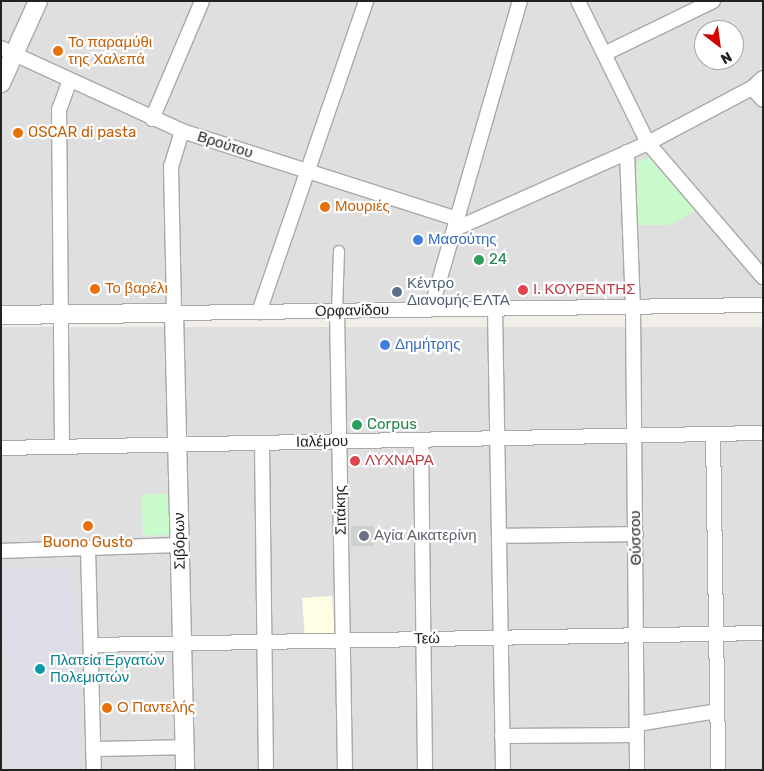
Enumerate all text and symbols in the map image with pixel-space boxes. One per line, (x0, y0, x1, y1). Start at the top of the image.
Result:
north arrow (694, 20, 744, 70)
place label: Το παραμύθι της Χαλεπά (68, 33, 152, 68)
marker: Το παραμύθι της Χαλεπά (52, 45, 64, 57)
text: N (718, 48, 735, 67)
place label: OSCAR di pasta (28, 124, 136, 142)
marker: OSCAR di pasta (12, 127, 24, 139)
street label: Βρούτου (195, 128, 255, 162)
place label: Μουριές (335, 198, 390, 216)
marker: Μουριές (319, 201, 331, 213)
place label: Μασούτης (428, 231, 496, 249)
marker: Μασούτης (412, 234, 424, 246)
place label: 24 (489, 251, 507, 269)
marker: 24 (473, 254, 485, 266)
place label: Κέντρο Διανομής ΕΛΤΑ (407, 274, 510, 309)
place label: Το βαρέλι (105, 280, 168, 298)
place label: Ι. ΚΟΥΡΕΝΤΗΣ (533, 281, 635, 299)
marker: Το βαρέλι (89, 283, 101, 295)
marker: Ι. ΚΟΥΡΕΝΤΗΣ (517, 284, 529, 296)
marker: Κέντρο Διανομής ΕΛΤΑ (391, 286, 403, 298)
street label: Ορφανίδου (315, 301, 389, 321)
place label: Δημήτρης (395, 336, 460, 354)
marker: Δημήτρης (379, 339, 391, 351)
place label: Corpus (367, 416, 417, 434)
marker: Corpus (351, 419, 363, 431)
street label: Ιαλέμου (296, 433, 348, 451)
place label: ΛΥΧΝΑΡΑ (365, 452, 434, 470)
marker: ΛΥΧΝΑΡΑ (349, 455, 361, 467)
street label: Σιτάκης (332, 485, 350, 535)
street label: Θύσσου (627, 510, 645, 566)
street label: Σιβόρων (171, 512, 189, 570)
marker: Buono Gusto (82, 520, 94, 532)
place label: Αγία Αικατερίνη (374, 527, 477, 545)
marker: Αγία Αικατερίνη (358, 530, 370, 542)
place label: Buono Gusto (43, 534, 133, 552)
street label: Τεώ (414, 630, 440, 648)
place label: Πλατεία Εργατών Πολεμιστών (50, 651, 165, 686)
marker: Πλατεία Εργατών Πολεμιστών (34, 663, 46, 675)
place label: Ο Παντελής (117, 699, 195, 717)
marker: Ο Παντελής (101, 702, 113, 714)

